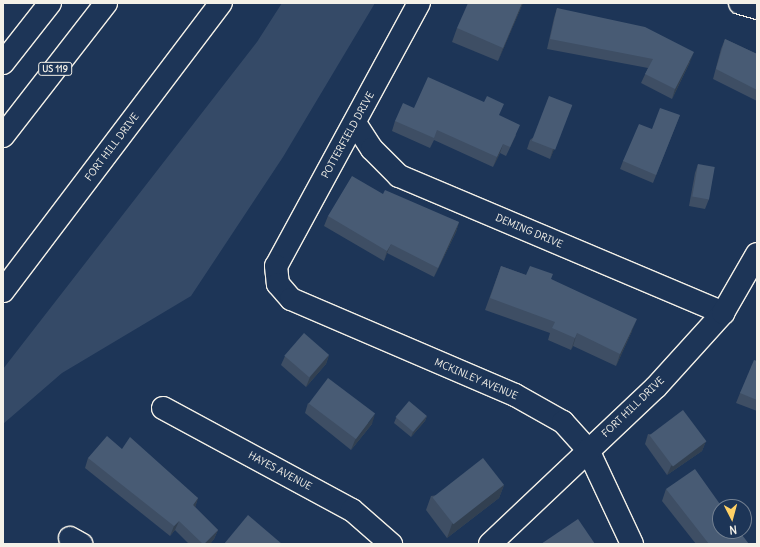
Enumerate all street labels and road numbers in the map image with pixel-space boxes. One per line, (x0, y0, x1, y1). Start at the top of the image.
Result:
road number: US 119 (38, 62, 72, 76)
street label: POTTERFIELD DRIVE (319, 90, 377, 180)
street label: FORT HILL DRIVE (83, 111, 141, 183)
street label: DEMING DRIVE (494, 211, 564, 251)
street label: MCKINLEY AVENUE (433, 356, 519, 402)
street label: FORT HILL DRIVE (599, 374, 667, 440)
street label: HAYES AVENUE (246, 449, 314, 493)

